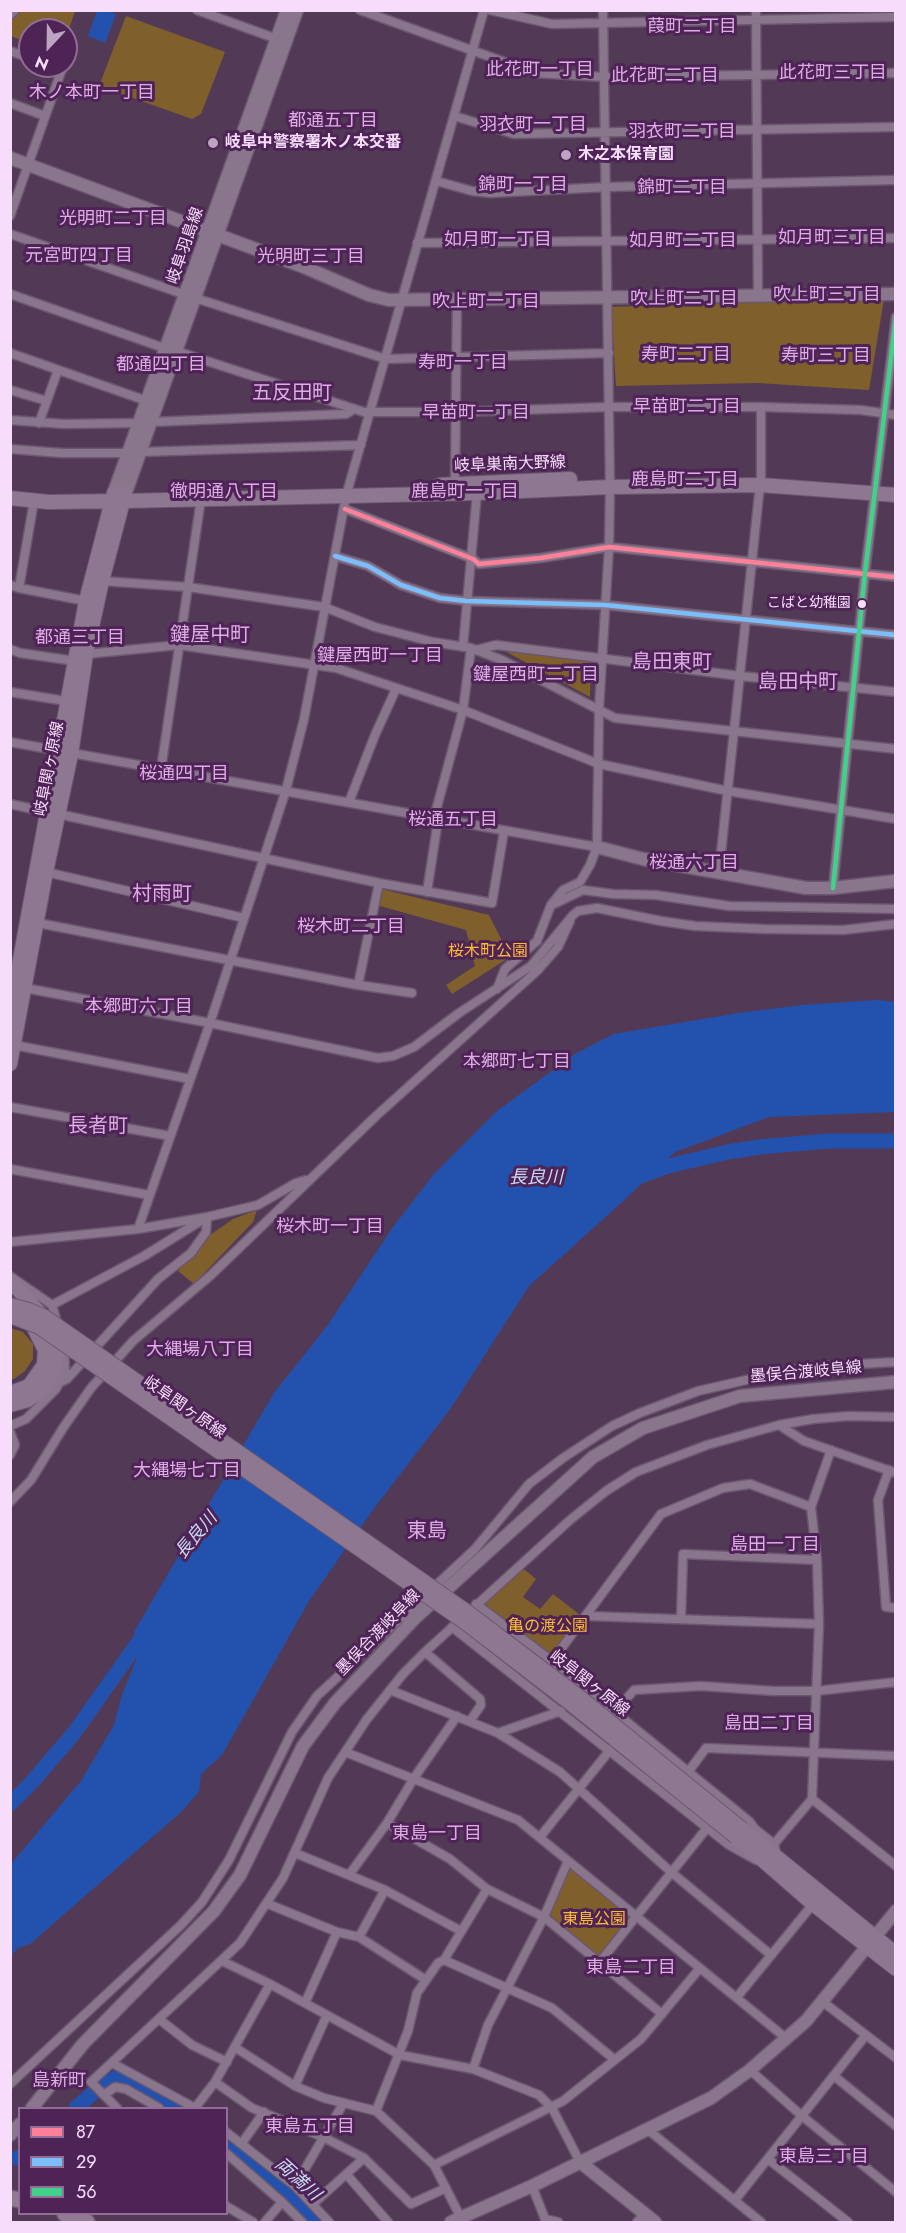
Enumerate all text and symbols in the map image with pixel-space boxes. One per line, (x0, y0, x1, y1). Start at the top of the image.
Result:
district label: 葭町二丁目 (647, 17, 737, 39)
north arrow (18, 18, 78, 78)
text: N (32, 50, 52, 76)
district label: 此花町一丁目 (486, 60, 594, 82)
district label: 此花町三丁目 (779, 63, 887, 85)
district label: 此花町二丁目 (611, 66, 719, 88)
district label: 木ノ本町一丁目 (29, 83, 155, 105)
district label: 都通五丁目 (288, 111, 378, 133)
district label: 羽衣町一丁目 (479, 115, 587, 137)
district label: 羽衣町二丁目 (628, 122, 736, 144)
place label: 岐阜中警察署木ノ本交番 (225, 133, 401, 153)
marker: 岐阜中警察署木ノ本交番 (206, 136, 220, 150)
place label: 木之本保育園 (578, 145, 674, 165)
marker: 木之本保育園 (559, 148, 573, 162)
district label: 錦町一丁目 (478, 175, 568, 197)
district label: 錦町二丁目 (637, 178, 727, 200)
street label: 岐阜羽島線 (164, 205, 208, 287)
district label: 光明町二丁目 (59, 209, 167, 231)
district label: 如月町三丁目 (778, 228, 886, 250)
district label: 如月町一丁目 (444, 230, 552, 252)
district label: 如月町二丁目 (629, 231, 737, 253)
district label: 元宮町四丁目 (25, 246, 133, 268)
district label: 光明町三丁目 (257, 247, 365, 269)
district label: 吹上町三丁目 (773, 285, 881, 307)
district label: 吹上町二丁目 (630, 289, 738, 311)
district label: 吹上町一丁目 (432, 292, 540, 314)
district label: 寿町二丁目 (641, 345, 731, 367)
district label: 寿町三丁目 (781, 346, 871, 368)
district label: 寿町一丁目 (418, 353, 508, 375)
district label: 都通四丁目 (116, 355, 206, 377)
district label: 五反田町 (252, 382, 332, 406)
district label: 早苗町二丁目 (633, 397, 741, 419)
district label: 早苗町一丁目 (422, 403, 530, 425)
street label: 岐阜巣南大野線 (454, 453, 566, 477)
district label: 鹿島町二丁目 (631, 470, 739, 492)
district label: 徹明通八丁目 (170, 482, 278, 504)
district label: 鹿島町一丁目 (411, 482, 519, 504)
place label: こばと幼稚園 (767, 596, 851, 612)
marker: こばと幼稚園 (856, 598, 868, 610)
district label: 鍵屋中町 (170, 624, 250, 648)
district label: 都通三丁目 (35, 628, 125, 650)
district label: 鍵屋西町一丁目 (317, 646, 443, 668)
district label: 島田東町 (632, 651, 712, 675)
district label: 鍵屋西町二丁目 (473, 665, 599, 687)
district label: 島田中町 (758, 671, 838, 695)
street label: 岐阜関ヶ原線 (31, 720, 69, 818)
district label: 桜通四丁目 (139, 764, 229, 786)
district label: 桜通五丁目 (408, 810, 498, 832)
district label: 桜通六丁目 (649, 853, 739, 875)
district label: 村雨町 (132, 883, 192, 907)
district label: 桜木町二丁目 (297, 917, 405, 939)
park label: 桜木町公園 (448, 942, 528, 962)
district label: 本郷町六丁目 (85, 997, 193, 1019)
district label: 本郷町七丁目 (463, 1052, 571, 1074)
district label: 長者町 (68, 1115, 128, 1139)
water label: 長良川 (509, 1168, 563, 1190)
district label: 桜木町一丁目 (276, 1217, 384, 1239)
district label: 大縄場八丁目 (146, 1340, 254, 1362)
street label: 墨俣合渡岐阜線 (749, 1359, 863, 1387)
street label: 岐阜関ヶ原線 (139, 1373, 229, 1443)
district label: 大縄場七丁目 (133, 1461, 241, 1483)
water label: 長良川 (171, 1508, 223, 1564)
district label: 東島 (407, 1520, 447, 1544)
district label: 島田一丁目 (730, 1535, 820, 1557)
street label: 墨俣合渡岐阜線 (333, 1586, 425, 1680)
park label: 亀の渡公園 (508, 1617, 588, 1637)
street label: 岐阜関ヶ原線 (545, 1647, 633, 1721)
district label: 島田二丁目 (724, 1714, 814, 1736)
district label: 東島一丁目 (392, 1824, 482, 1846)
park label: 東島公園 (562, 1910, 626, 1930)
district label: 東島二丁目 (586, 1958, 676, 1980)
district label: 島新町 (32, 2071, 86, 2093)
legend (18, 2107, 228, 2215)
district label: 東島五丁目 (265, 2117, 355, 2139)
text: 87 (76, 2119, 95, 2145)
district label: 東島三丁目 (779, 2147, 869, 2169)
text: 29 (76, 2149, 97, 2175)
water label: 両満川 (270, 2154, 324, 2206)
text: 56 (76, 2179, 97, 2205)

